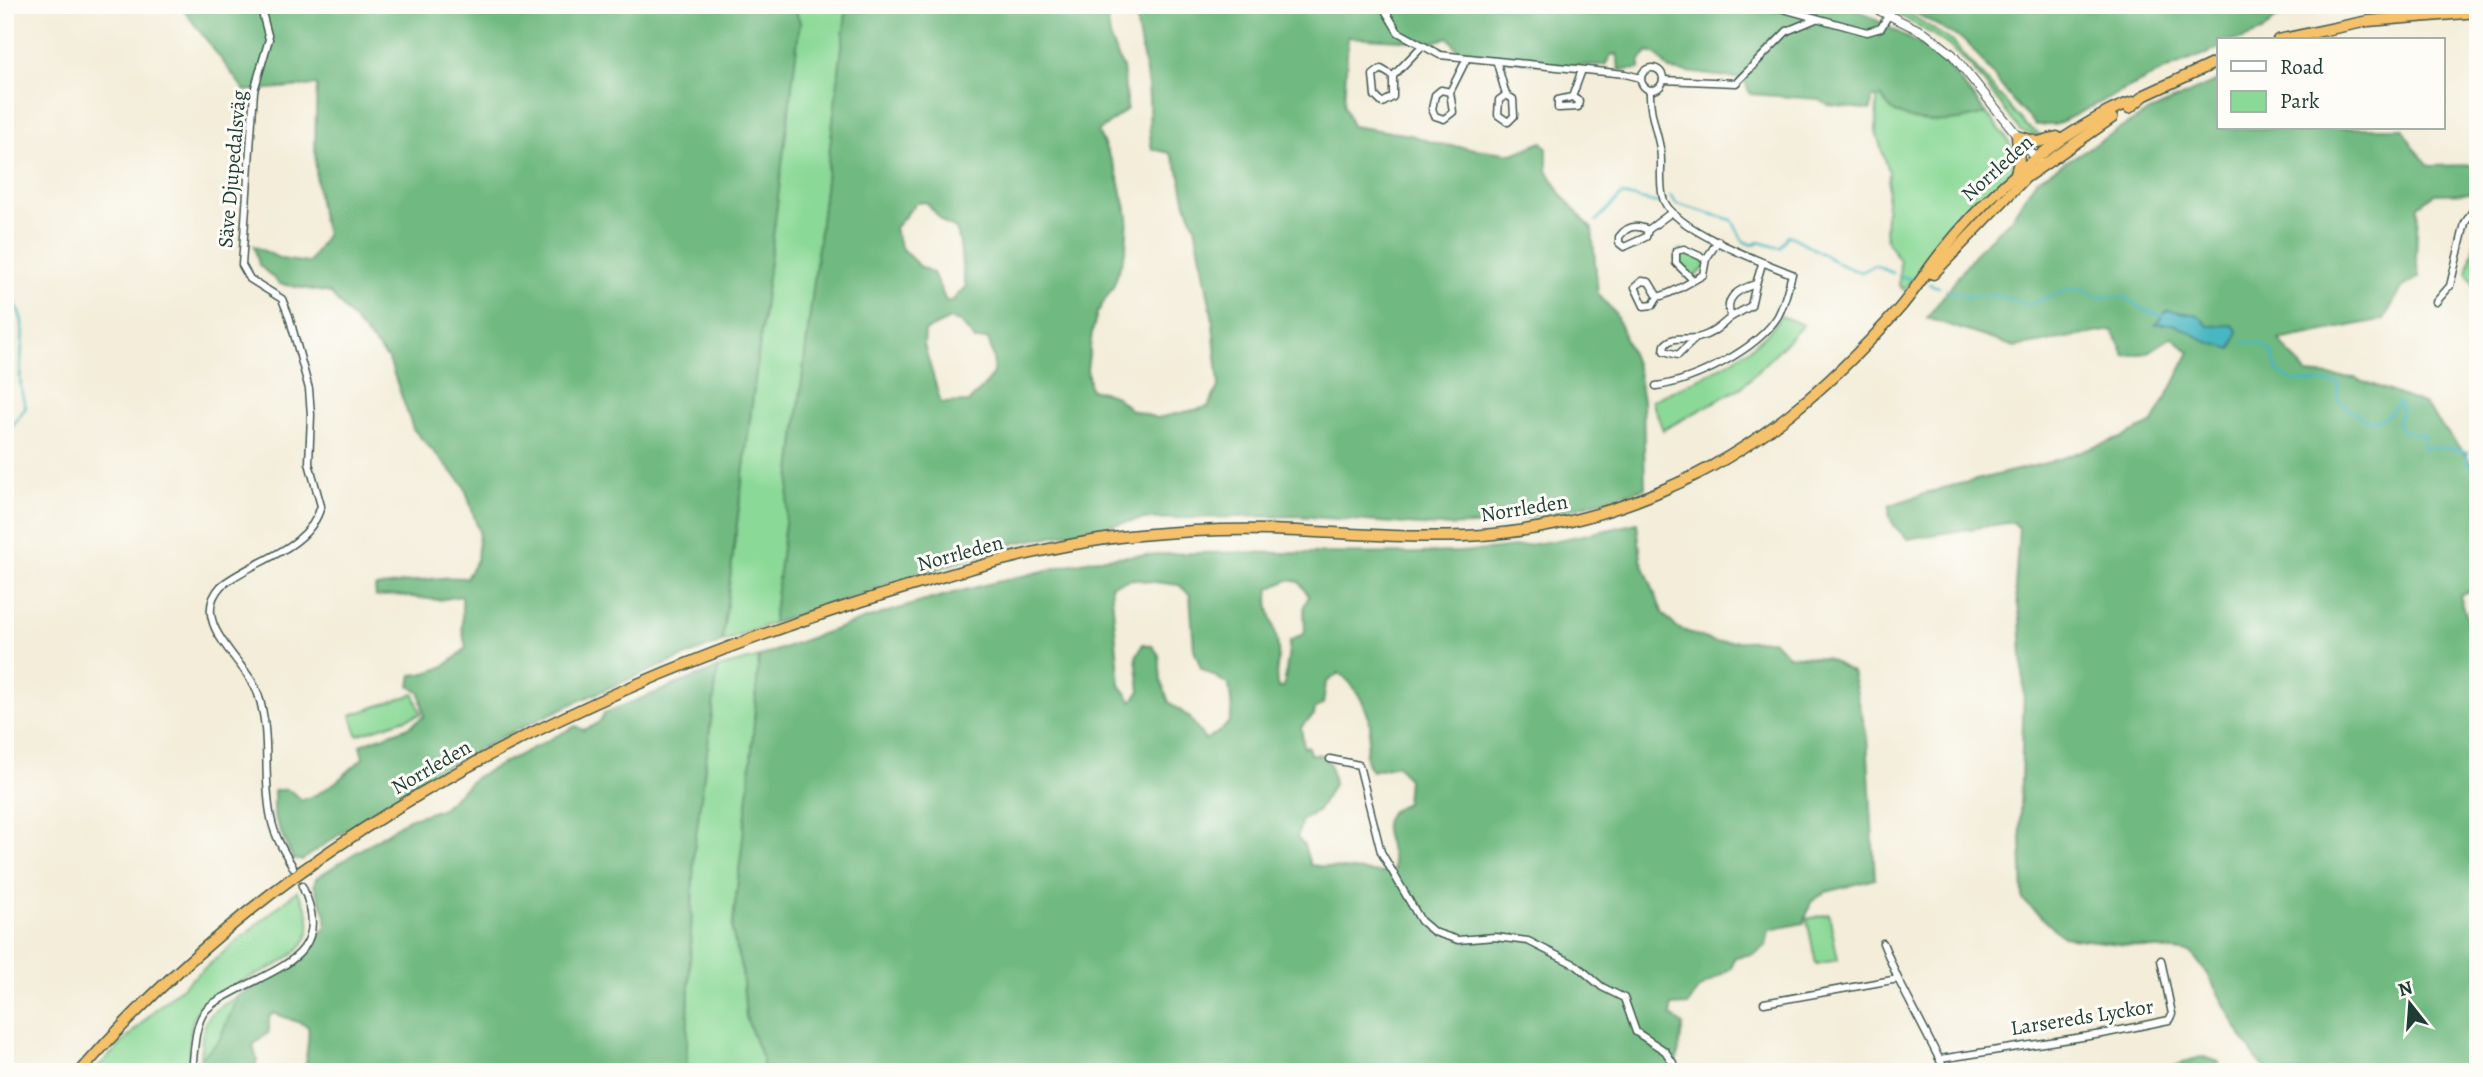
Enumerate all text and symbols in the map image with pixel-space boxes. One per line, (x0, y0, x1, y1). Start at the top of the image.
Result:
legend (2217, 38, 2444, 130)
text: Road (2280, 53, 2324, 81)
text: Park (2280, 87, 2320, 115)
street label: Säve Djupedalsväg (211, 88, 253, 249)
street label: Norrleden (1955, 128, 2039, 208)
street label: Norrleden (1478, 487, 1570, 529)
street label: Norrleden (914, 528, 1006, 578)
street label: Norrleden (386, 733, 476, 801)
north arrow (2374, 968, 2444, 1038)
text: N (2395, 974, 2416, 1003)
street label: Larsereds Lyckor (2009, 992, 2155, 1042)

